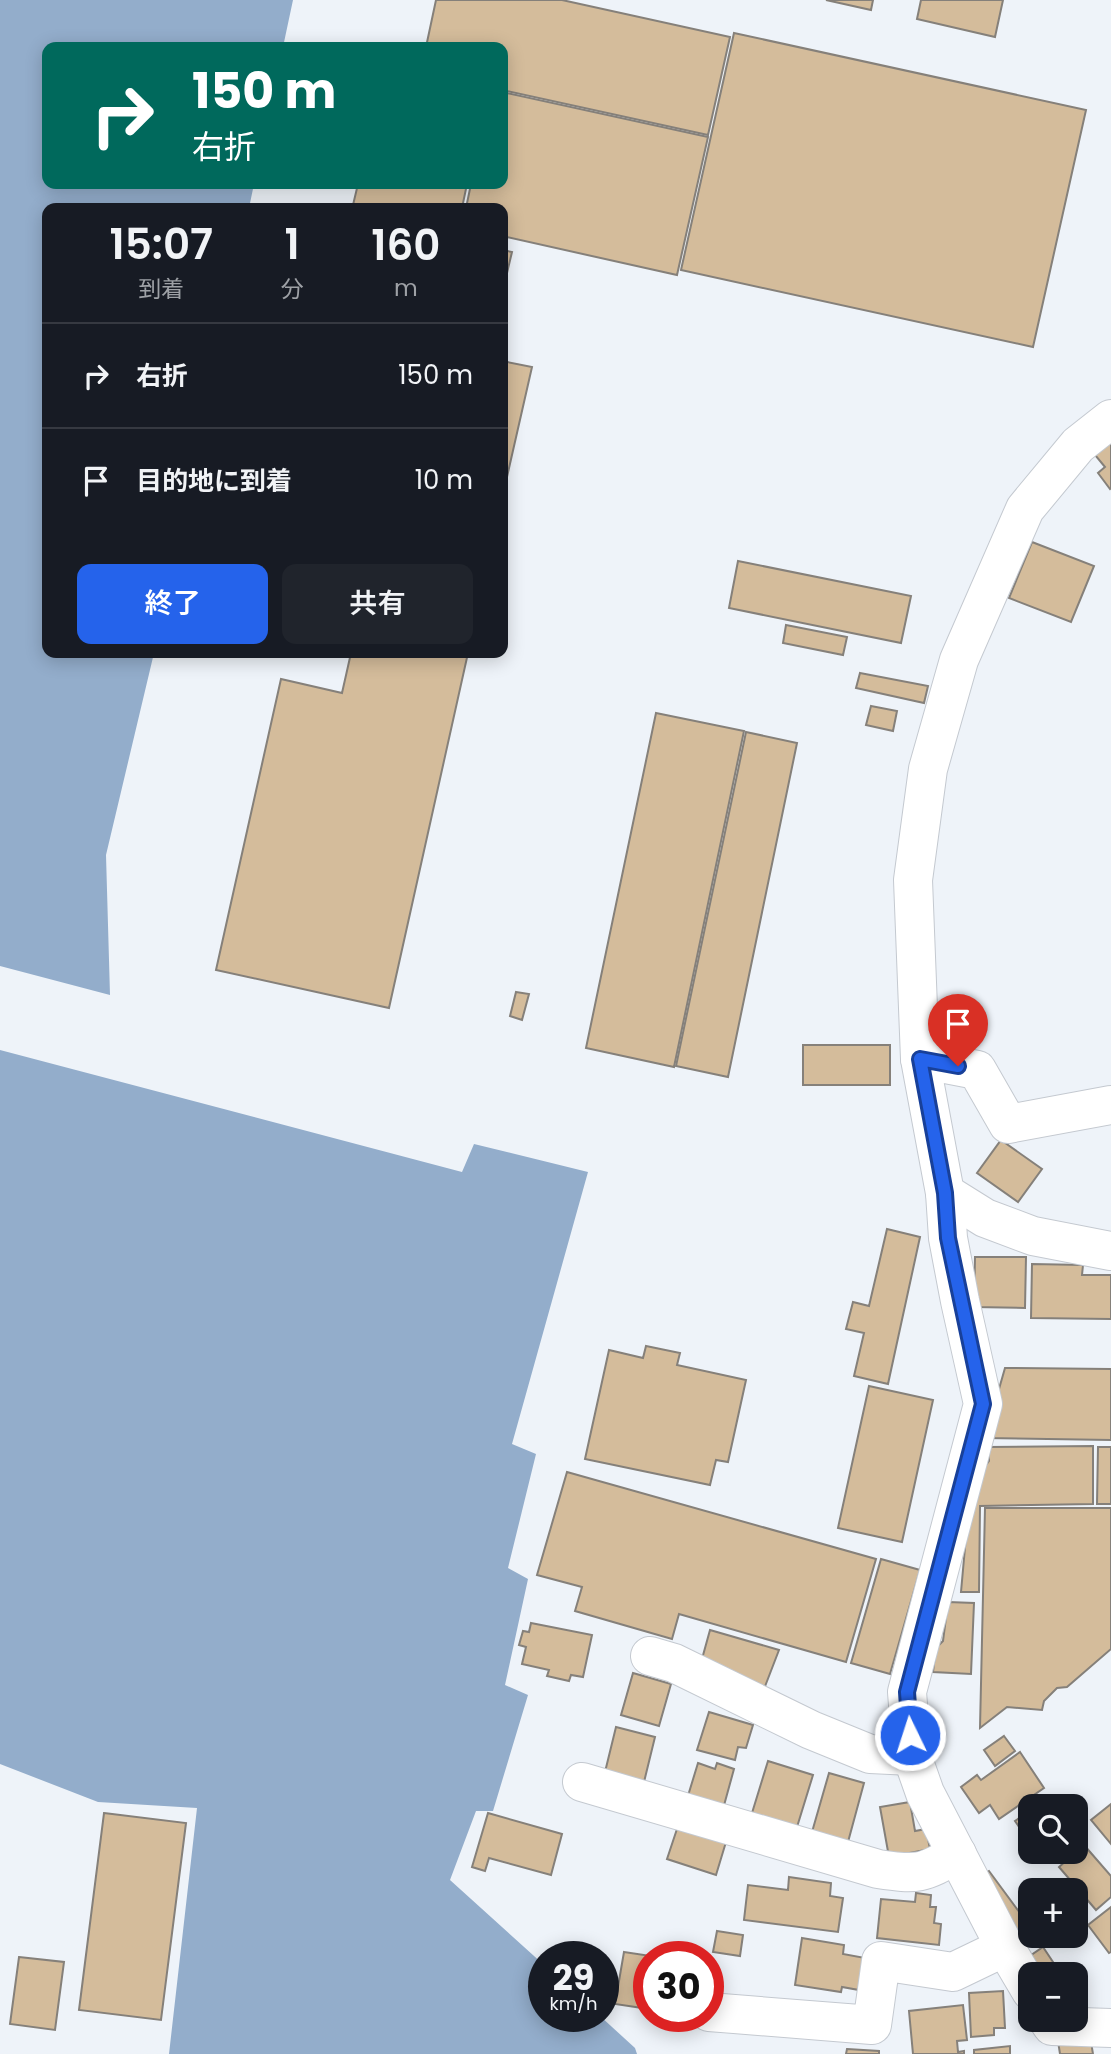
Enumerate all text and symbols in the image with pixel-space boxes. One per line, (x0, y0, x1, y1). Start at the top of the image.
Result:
text: 150 m (192, 57, 337, 125)
icon: right (77, 70, 168, 161)
text: 右折 (192, 124, 256, 169)
text: 15:07 (110, 215, 213, 274)
text: 1 (285, 215, 300, 274)
text: 160 (371, 216, 440, 275)
text: m (394, 272, 418, 304)
text: 到着 (138, 273, 184, 305)
text: 分 (281, 273, 304, 305)
icon: right (77, 357, 115, 395)
text: 150 m (398, 357, 473, 393)
text: 右折 (136, 358, 188, 394)
icon: arrive (77, 462, 115, 500)
text: 10 m (415, 462, 473, 498)
text: 目的地に到着 (136, 463, 292, 499)
button: 終了 (77, 564, 268, 644)
button: 共有 (282, 564, 473, 644)
pin (928, 994, 988, 1066)
icon: arrive (939, 1005, 977, 1043)
position arrow (873, 1698, 947, 1772)
map controls (1018, 1794, 1088, 2032)
button: search (1018, 1794, 1088, 1864)
button: + (1018, 1878, 1088, 1948)
speed limit sign: 30 (633, 1941, 724, 2032)
text: 29 (553, 1953, 594, 2002)
button: − (1018, 1962, 1088, 2032)
text: km/h (550, 1991, 597, 2016)

